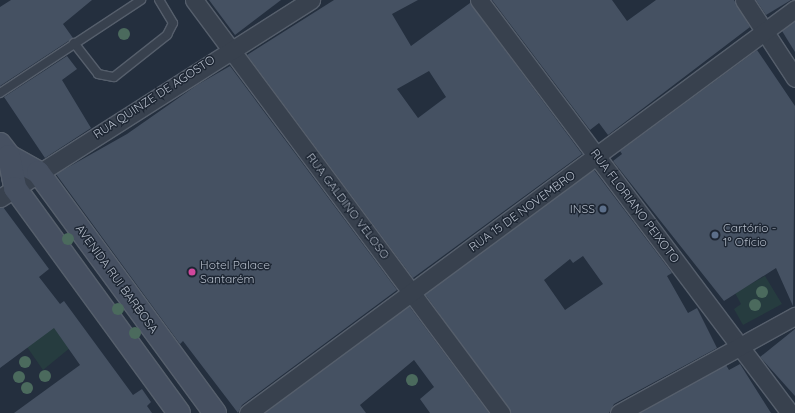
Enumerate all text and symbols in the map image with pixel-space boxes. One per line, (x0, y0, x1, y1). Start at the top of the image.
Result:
street label: RUA QUINZE DE AGOSTO (91, 52, 217, 142)
street label: RUA FLORIANO PEIXOTO (587, 146, 683, 266)
street label: RUA GALDINO VELOSO (303, 150, 393, 262)
street label: RUA 15 DE NOVEMBRO (466, 168, 578, 254)
place label: INSS (570, 202, 595, 216)
marker: INSS (598, 204, 608, 214)
place label: Cartório - 1° Ofício (723, 221, 776, 249)
street label: AVENIDA RUI BARBOSA (73, 222, 161, 336)
marker: Cartório - 1° Ofício (710, 230, 720, 240)
place label: Hotel Palace Santarém (200, 258, 270, 286)
marker: Hotel Palace Santarém (187, 267, 197, 277)

